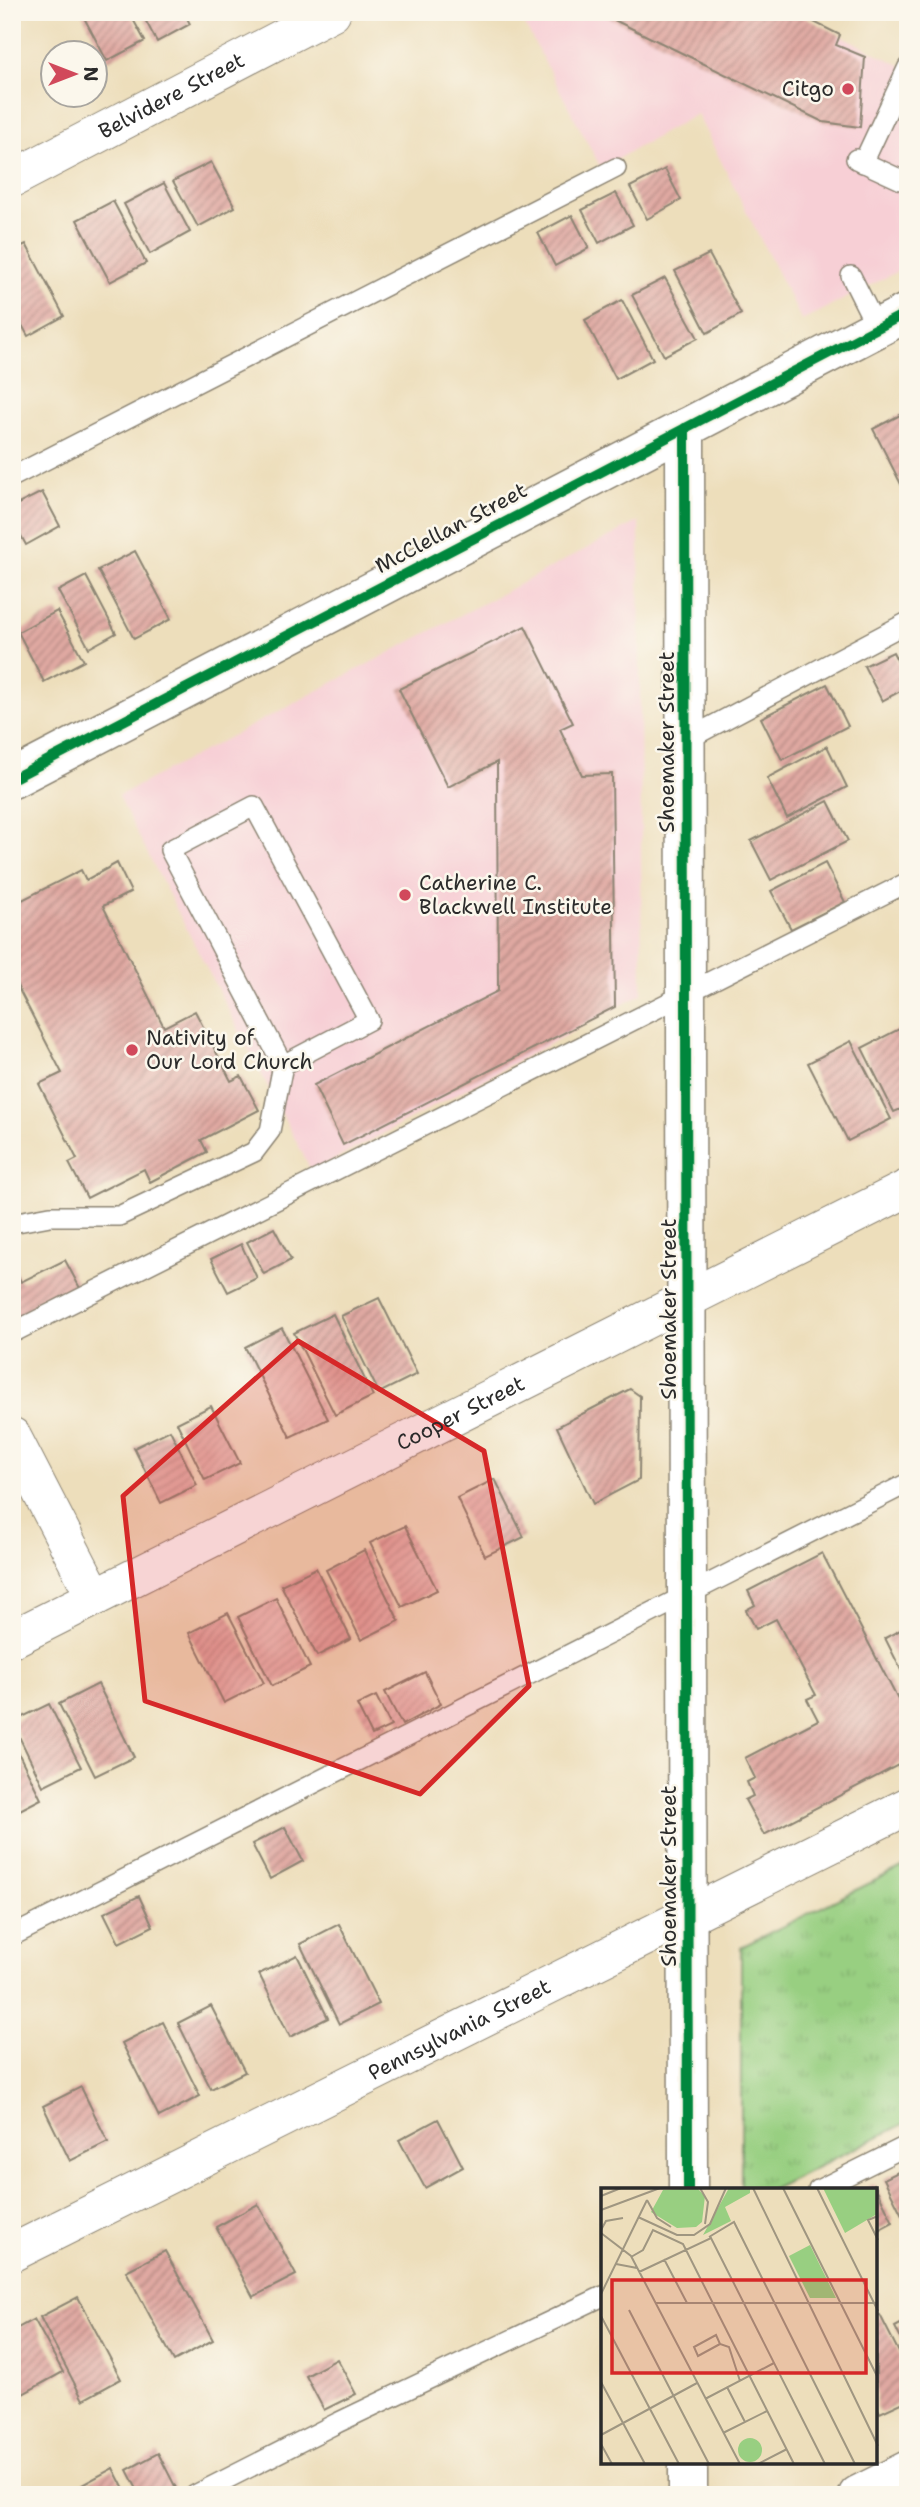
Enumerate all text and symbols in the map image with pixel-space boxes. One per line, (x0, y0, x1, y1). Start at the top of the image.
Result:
north arrow (38, 38, 108, 108)
street label: Belvidere Street (94, 46, 249, 145)
text: N (78, 66, 103, 82)
place label: Citgo (782, 75, 834, 103)
marker: Citgo (840, 81, 856, 97)
street label: McClellan Street (370, 476, 532, 580)
street label: Shoemaker Street (653, 651, 681, 833)
place label: Catherine C. Blackwell Institute (419, 869, 612, 921)
marker: Catherine C. Blackwell Institute (397, 887, 413, 903)
place label: Nativity of Our Lord Church (146, 1024, 313, 1076)
marker: Nativity of Our Lord Church (124, 1042, 140, 1058)
street label: Shoemaker Street (655, 1218, 683, 1400)
street label: Cooper Street (392, 1369, 529, 1457)
street label: Shoemaker Street (655, 1785, 683, 1967)
street label: Pennsylvania Street (363, 1972, 555, 2087)
inset map (601, 2188, 878, 2465)

